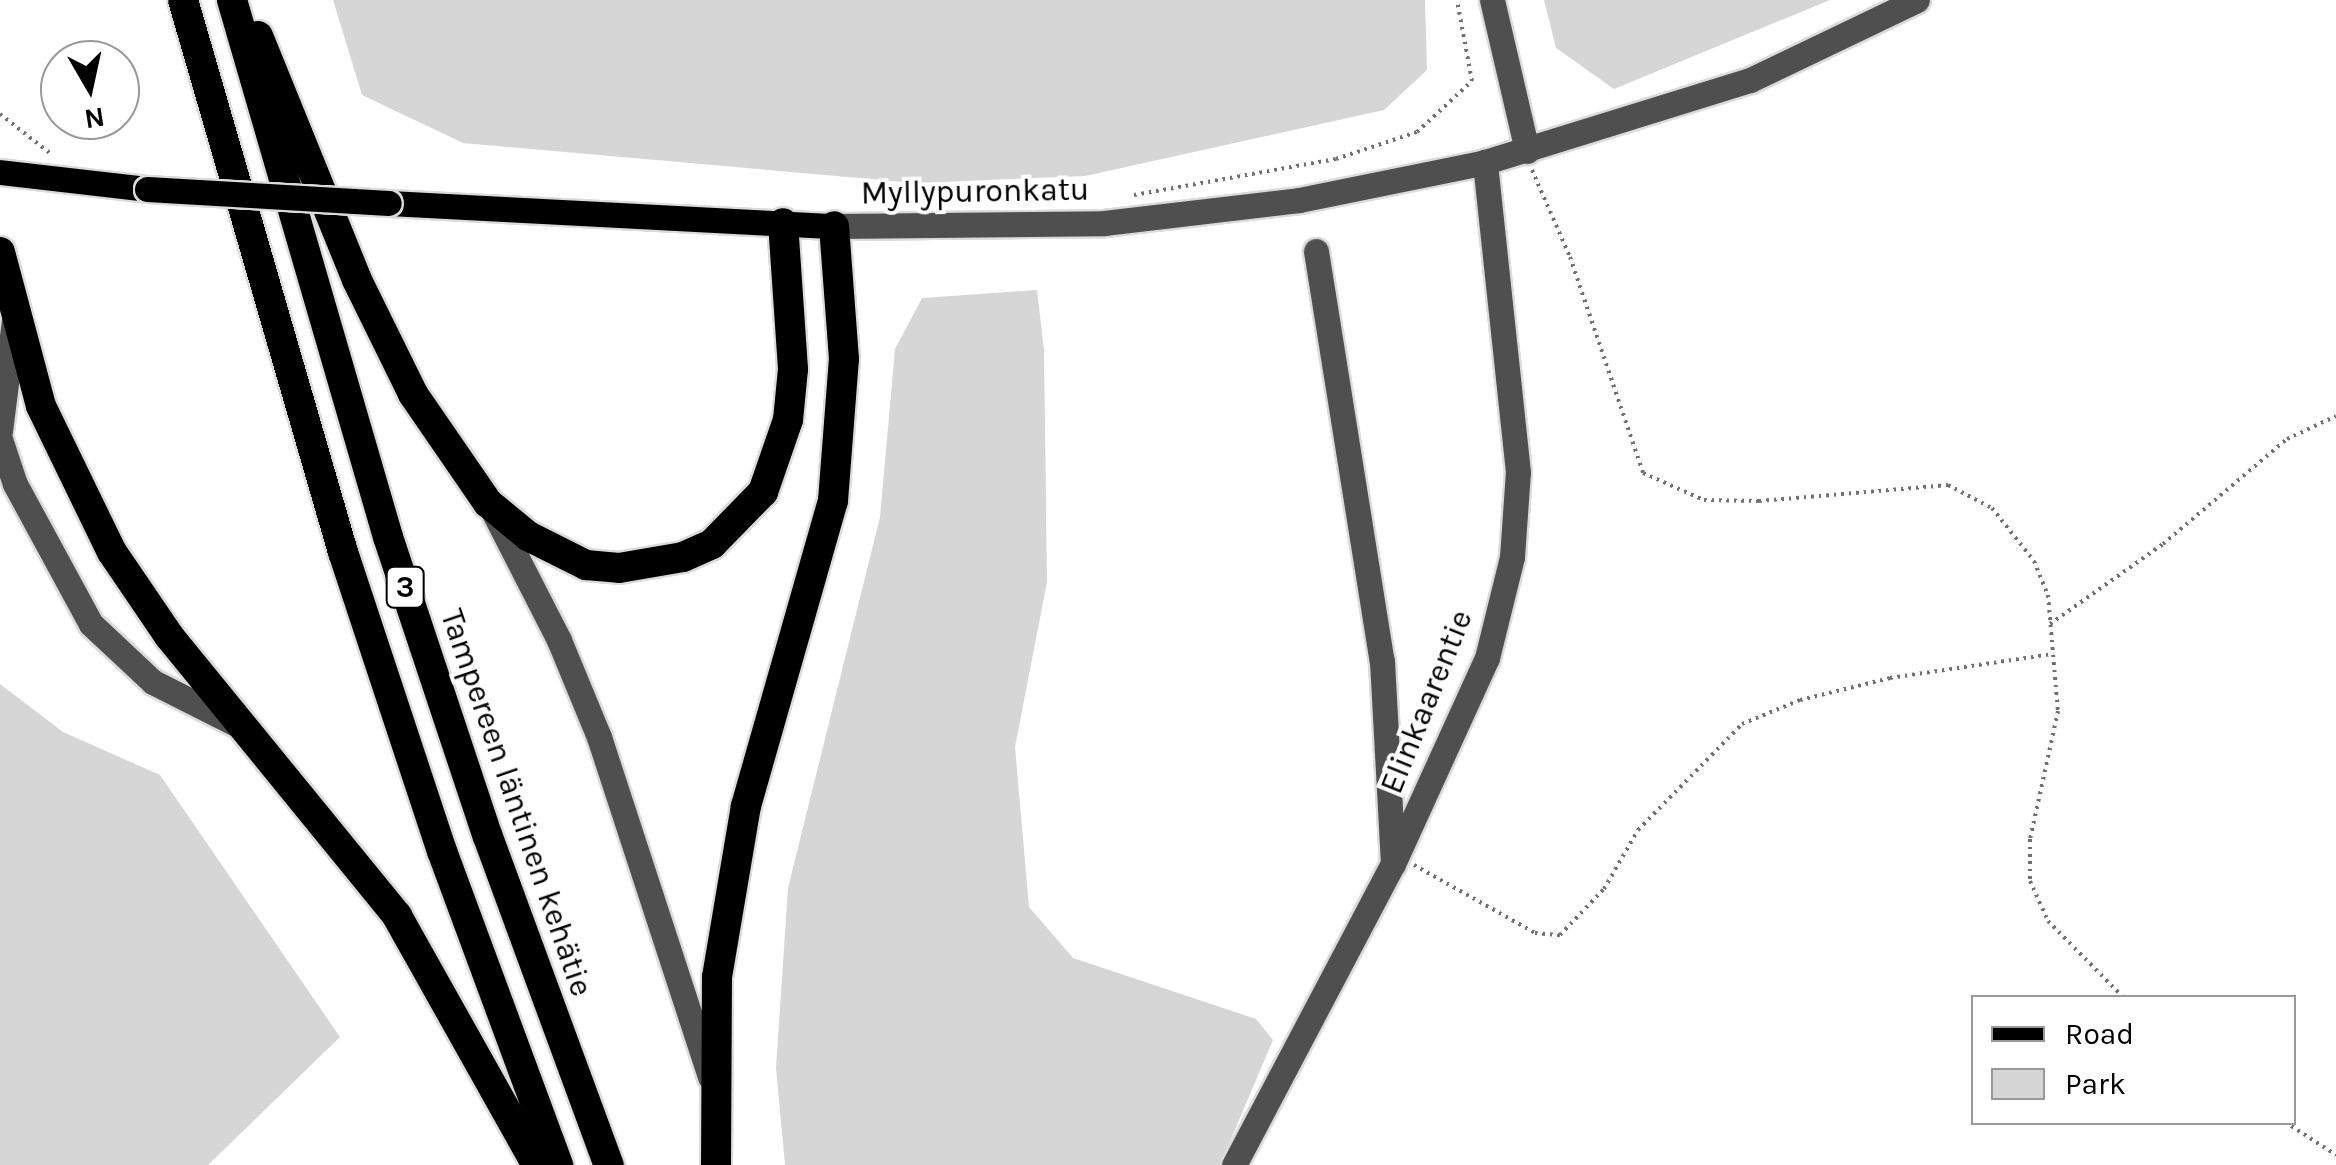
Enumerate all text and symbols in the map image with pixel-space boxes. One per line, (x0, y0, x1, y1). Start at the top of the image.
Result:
north arrow (40, 40, 140, 140)
text: N (82, 100, 107, 136)
street label: Myllypuronkatu (861, 171, 1089, 213)
road number: 3 (385, 562, 425, 612)
street label: Tampereen läntinen kehätie (432, 604, 600, 1002)
street label: Elinkaarentie (1373, 605, 1481, 799)
legend (1971, 995, 2296, 1125)
text: Road (2065, 1016, 2134, 1052)
text: Park (2065, 1066, 2126, 1102)

